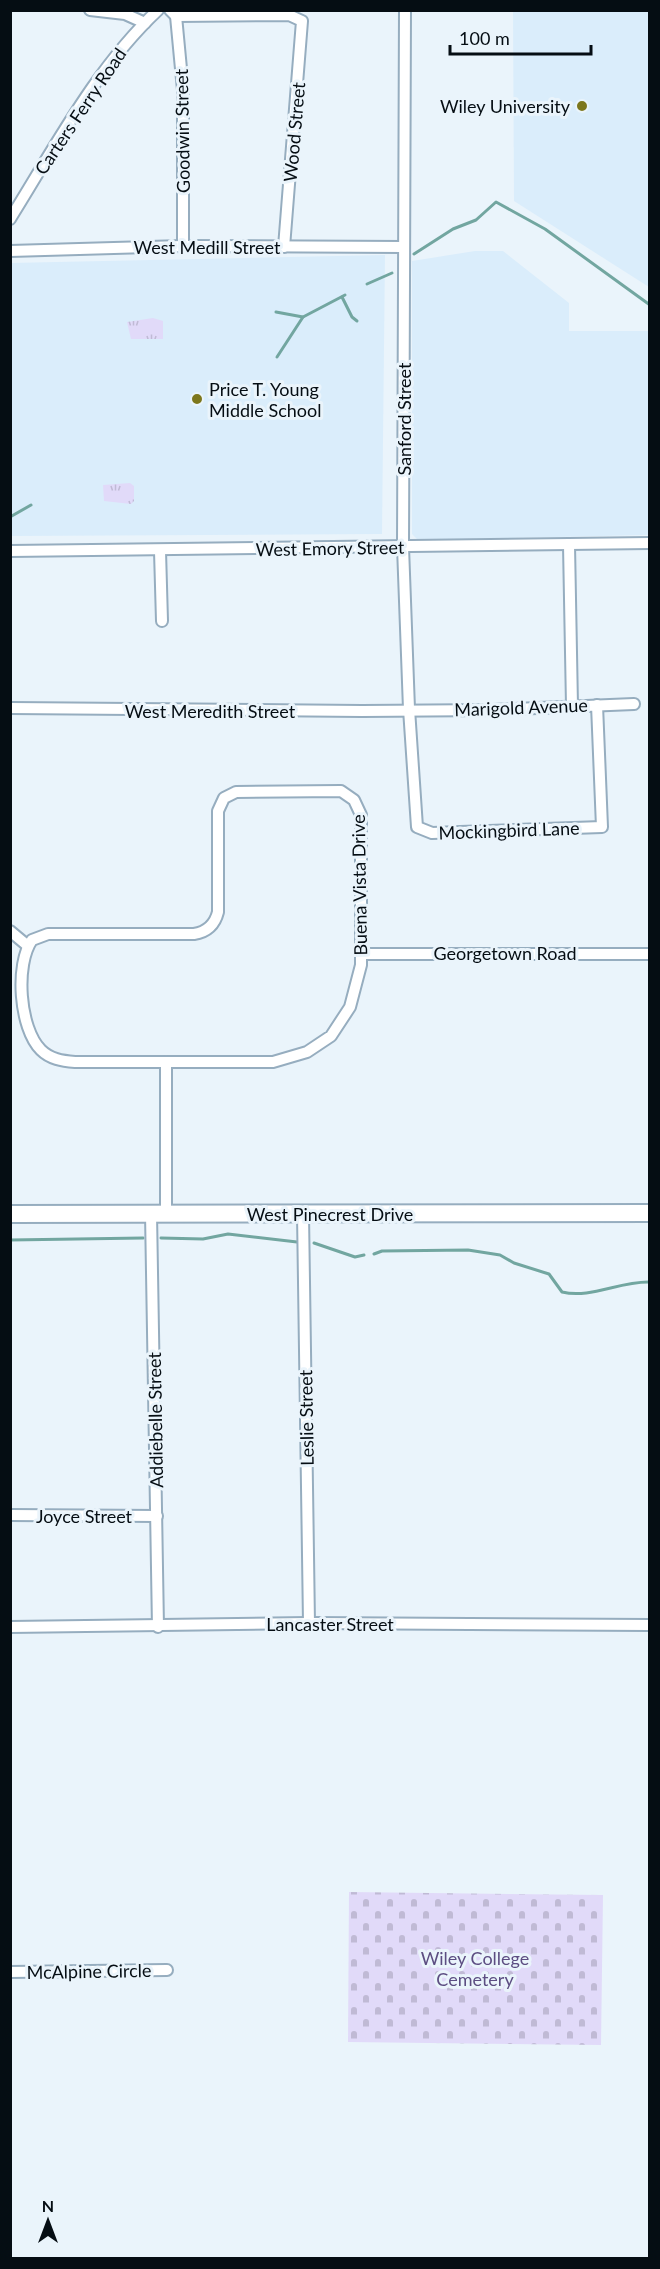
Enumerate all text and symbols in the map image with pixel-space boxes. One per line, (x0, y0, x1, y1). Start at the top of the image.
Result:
scale bar (450, 18, 591, 56)
text: 100 m (459, 27, 510, 49)
street label: Carters Ferry Road (30, 44, 130, 178)
street label: Goodwin Street (170, 68, 194, 193)
street label: Wood Street (279, 81, 309, 183)
place label: Wiley University (440, 95, 571, 117)
marker: Wiley University (575, 99, 589, 113)
street label: West Medill Street (134, 236, 281, 258)
street label: Sanford Street (393, 362, 415, 476)
place label: Price T. Young Middle School (209, 378, 321, 421)
marker: Price T. Young Middle School (190, 392, 204, 406)
street label: West Emory Street (256, 536, 405, 560)
street label: Marigold Avenue (454, 694, 588, 720)
street label: West Meredith Street (125, 700, 296, 722)
street label: Buena Vista Drive (347, 814, 371, 956)
street label: Mockingbird Lane (438, 817, 580, 843)
street label: Georgetown Road (434, 942, 576, 964)
street label: West Pinecrest Drive (247, 1203, 413, 1225)
street label: Addiebelle Street (143, 1351, 167, 1488)
street label: Leslie Street (294, 1369, 318, 1466)
street label: Joyce Street (36, 1505, 133, 1527)
street label: Lancaster Street (266, 1613, 394, 1635)
park label: Wiley College Cemetery (421, 1947, 529, 1990)
street label: McAlpine Circle (26, 1959, 152, 1983)
north arrow (18, 2191, 78, 2251)
text: N (42, 2196, 54, 2215)

